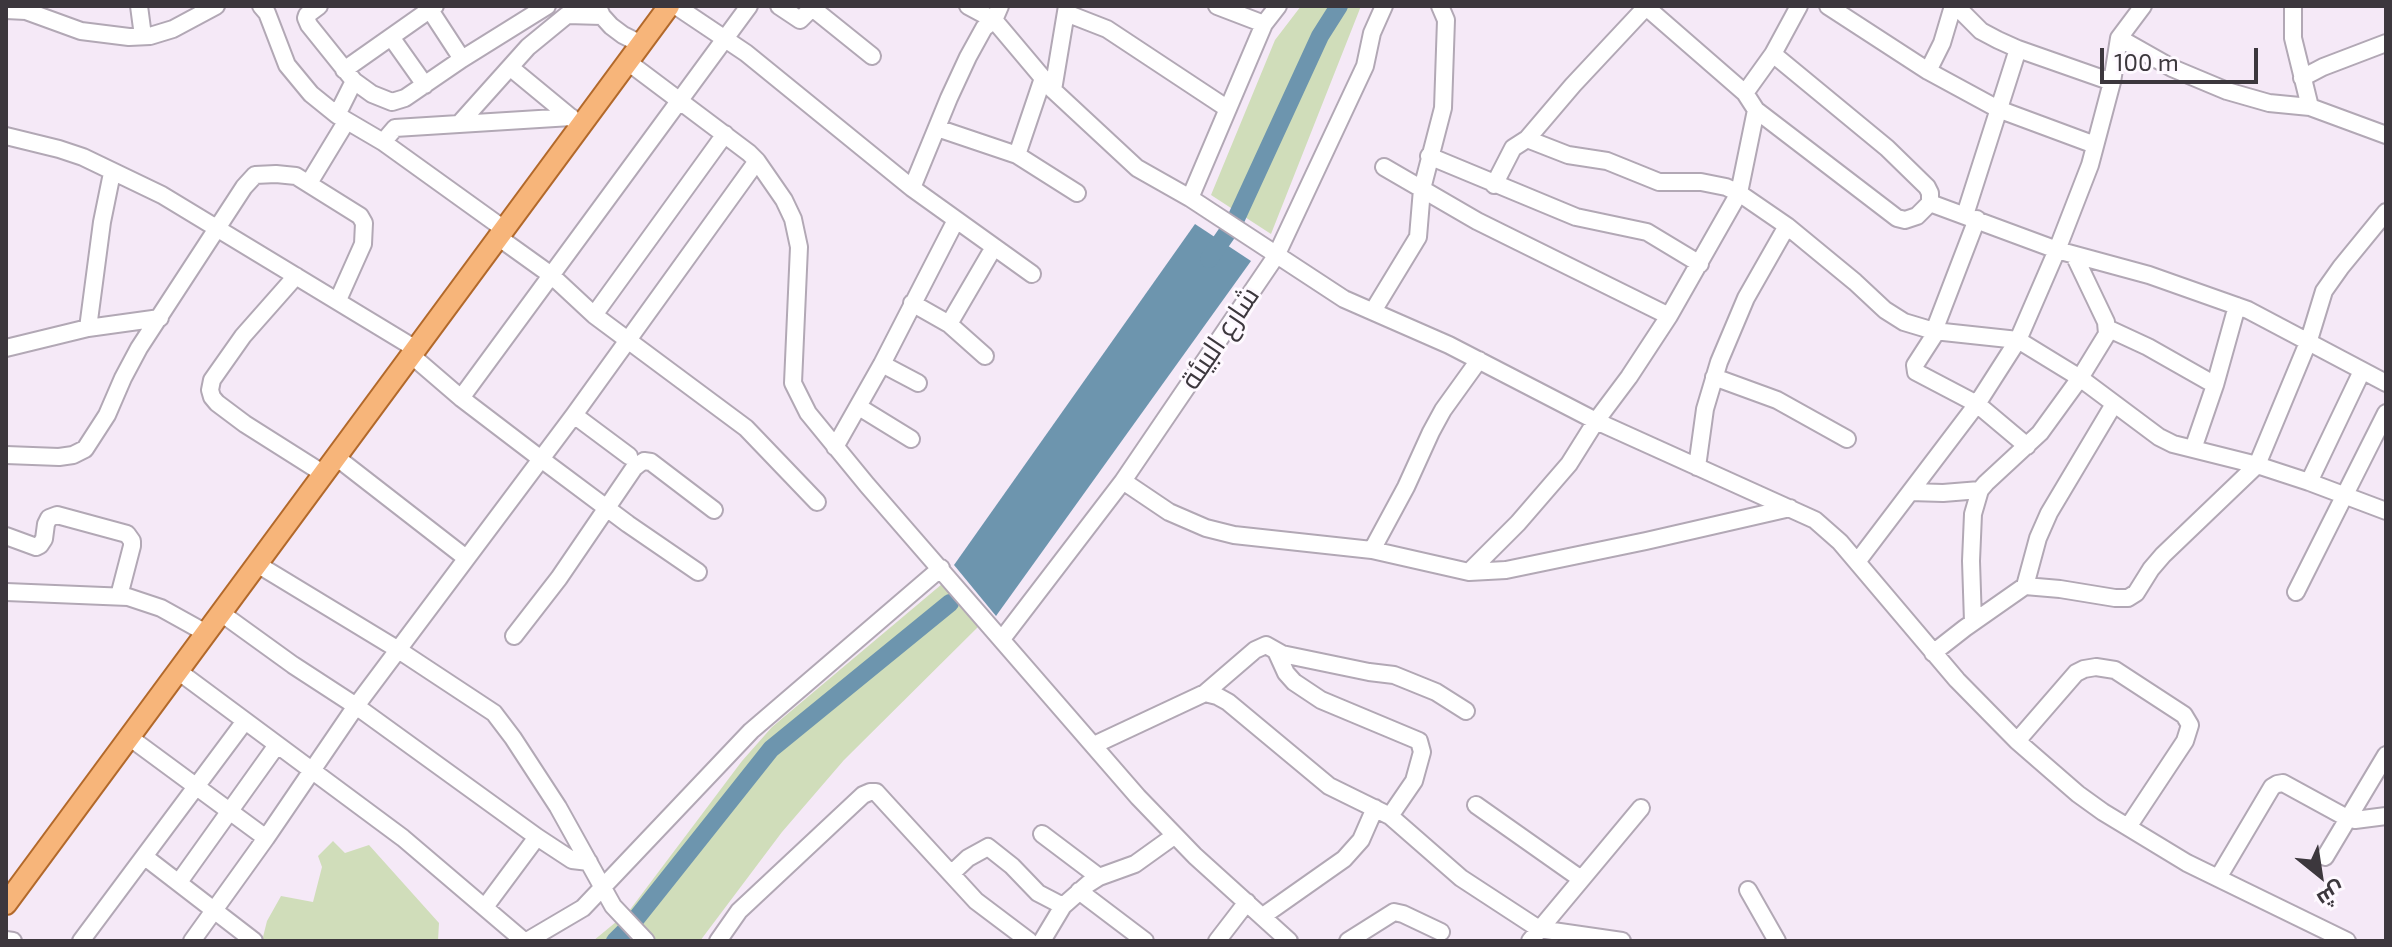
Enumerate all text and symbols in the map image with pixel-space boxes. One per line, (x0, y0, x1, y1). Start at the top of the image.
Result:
scale bar (2104, 32, 2262, 82)
text: 100 m (2114, 47, 2179, 76)
street label: شارع البيئة (1173, 280, 1267, 396)
north arrow (2280, 835, 2360, 915)
text: ش (2313, 877, 2351, 914)

